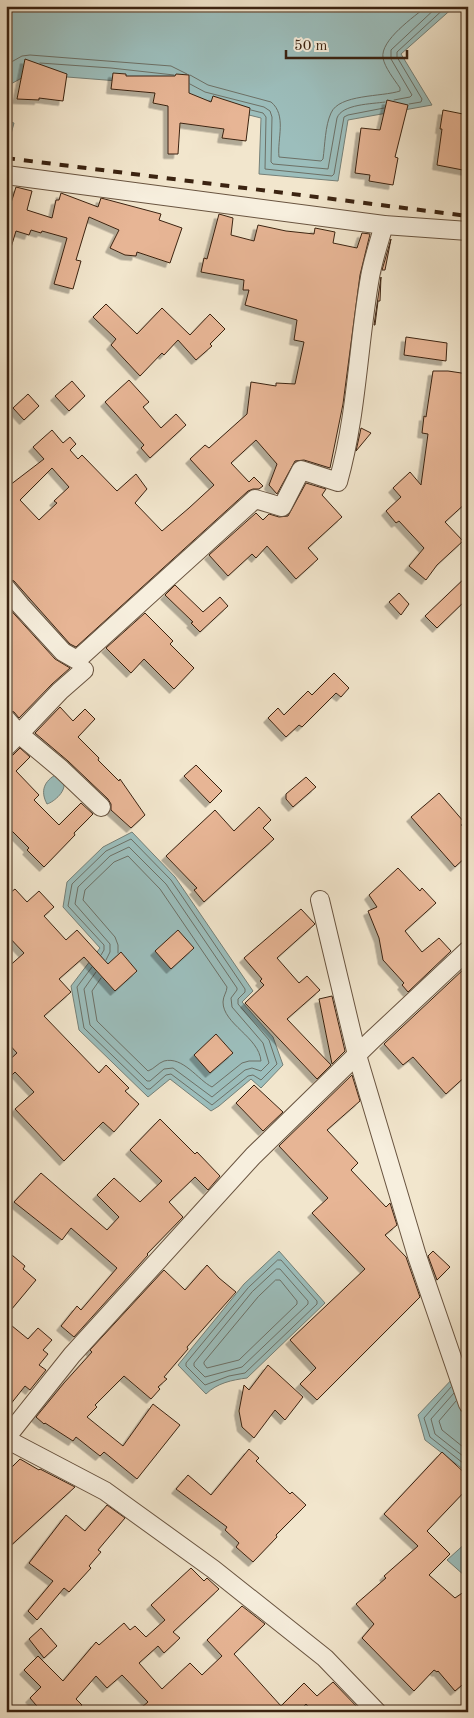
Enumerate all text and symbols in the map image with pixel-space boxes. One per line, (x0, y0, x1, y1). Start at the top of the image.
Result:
scale bar (286, 28, 408, 60)
text: 50 m (294, 39, 328, 54)

